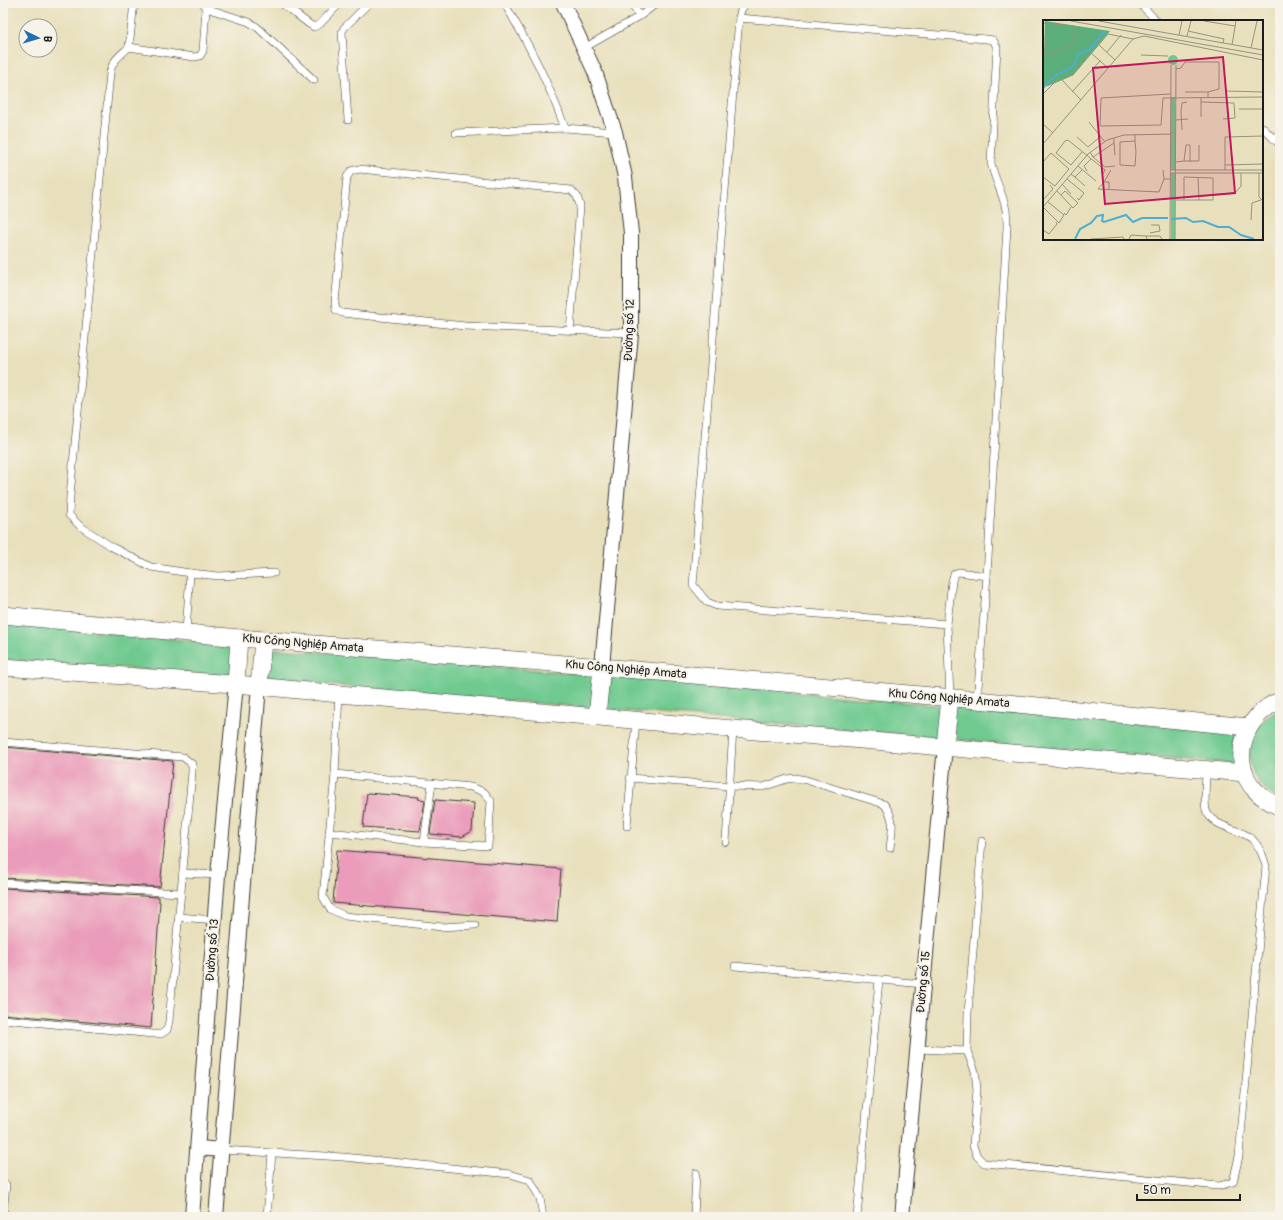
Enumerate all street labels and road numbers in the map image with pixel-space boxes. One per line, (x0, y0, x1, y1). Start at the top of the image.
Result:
street label: Đường số 12 (620, 298, 638, 361)
street label: Khu Công Nghiệp Amata (242, 631, 365, 656)
street label: Khu Công Nghiệp Amata (565, 657, 688, 682)
street label: Khu Công Nghiệp Amata (888, 686, 1011, 711)
street label: Đường số 13 (202, 918, 222, 982)
street label: Đường số 15 (912, 950, 934, 1014)

